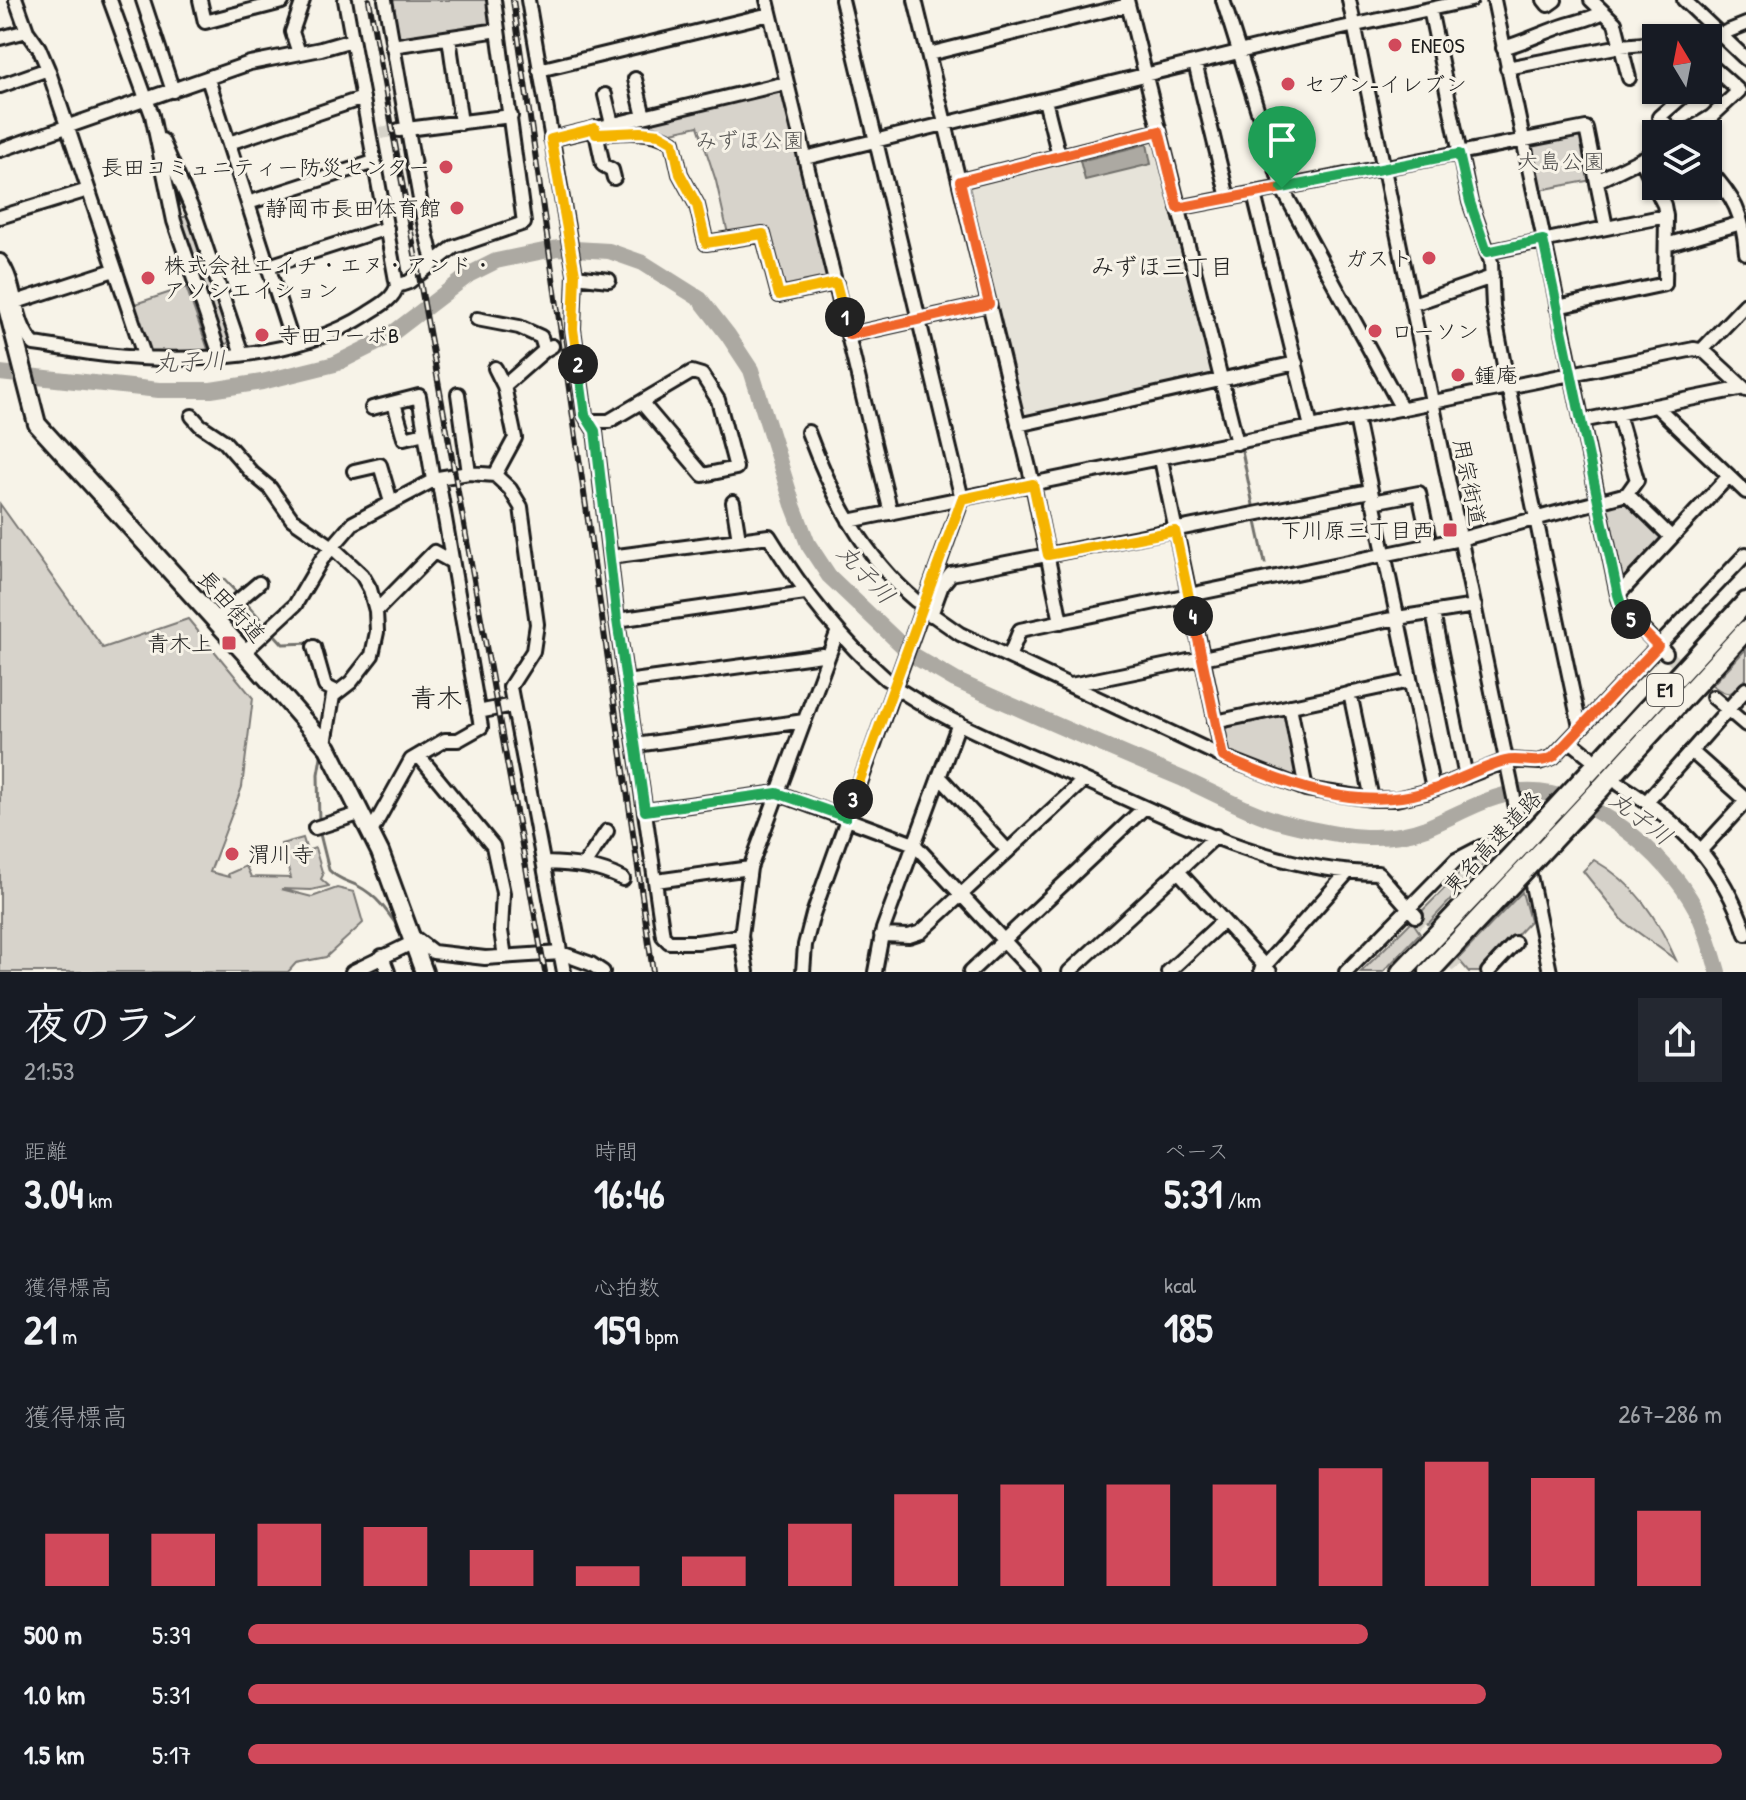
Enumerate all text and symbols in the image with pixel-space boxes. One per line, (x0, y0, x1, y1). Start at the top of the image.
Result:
north arrow (1642, 24, 1722, 104)
map controls (1642, 24, 1722, 200)
place label: ENEOS (1411, 30, 1464, 60)
marker: ENEOS (1386, 36, 1404, 54)
place label: セブン-イレブン (1304, 69, 1467, 99)
marker: セブン-イレブン (1279, 75, 1297, 93)
pin (1248, 106, 1316, 188)
icon: arrive (1260, 118, 1304, 162)
button: layers (1642, 120, 1722, 200)
park label: みずほ公園 (695, 125, 805, 155)
park label: 大島公園 (1517, 146, 1605, 176)
place label: 長田コミュニティー防災センター (101, 152, 430, 182)
marker: 長田コミュニティー防災センター (437, 158, 455, 176)
place label: 静岡市長田体育館 (265, 193, 441, 223)
marker: 静岡市長田体育館 (448, 199, 466, 217)
place label: ガスト (1345, 243, 1413, 273)
marker: ガスト (1420, 249, 1438, 267)
place label: 株式会社エイチ・エヌ・アンド・ アソシエイション (164, 250, 494, 305)
district label: みずほ三丁目 (1090, 250, 1234, 282)
marker: 株式会社エイチ・エヌ・アンド・ アソシエイション (139, 269, 157, 287)
pin: 1 (825, 297, 865, 337)
text: 1 (841, 302, 849, 332)
place label: ローソン (1391, 316, 1479, 346)
place label: 寺田コーポB (278, 320, 399, 350)
marker: ローソン (1366, 322, 1384, 340)
marker: 寺田コーポB (253, 326, 271, 344)
water label: 丸子川 (153, 343, 227, 379)
pin: 2 (558, 344, 598, 384)
text: 2 (573, 349, 583, 379)
place label: 鍾庵 (1474, 360, 1518, 390)
marker: 鍾庵 (1449, 366, 1467, 384)
street label: 用宗街道 (1447, 436, 1493, 528)
place label: 下川原三丁目西 (1280, 515, 1434, 545)
marker: 下川原三丁目西 (1441, 521, 1459, 539)
water label: 丸子川 (830, 536, 903, 611)
street label: 長田街道 (191, 563, 273, 649)
pin: 4 (1173, 596, 1213, 636)
pin: 5 (1611, 599, 1651, 639)
text: 4 (1189, 601, 1197, 631)
text: 5 (1626, 604, 1636, 634)
place label: 青木上 (147, 628, 213, 658)
marker: 青木上 (220, 634, 238, 652)
road number: E1 (1647, 674, 1683, 706)
district label: 青木 (410, 680, 462, 715)
pin: 3 (833, 779, 873, 819)
water label: 丸子川 (1603, 782, 1680, 852)
street label: 東名高速道路 (1436, 783, 1548, 901)
text: 3 (848, 784, 858, 814)
place label: 渭川寺 (248, 839, 314, 869)
marker: 渭川寺 (223, 845, 241, 863)
text: 夜のラン (24, 993, 200, 1053)
button: share (1638, 998, 1722, 1082)
text: 21:53 (24, 1053, 74, 1088)
text: 距離 (24, 1136, 68, 1166)
text: 時間 (594, 1136, 638, 1166)
text: ペース (1164, 1136, 1229, 1166)
text: 3.04 (24, 1166, 83, 1220)
text: 16:46 (594, 1166, 665, 1220)
text: 5:31 (1164, 1166, 1223, 1220)
text: km (83, 1185, 113, 1215)
text: /km (1223, 1185, 1261, 1215)
text: kcal (1164, 1270, 1196, 1300)
text: 獲得標高 (24, 1272, 112, 1302)
text: 心拍数 (594, 1272, 660, 1302)
text: 185 (1164, 1300, 1213, 1354)
text: 21 (24, 1302, 57, 1356)
text: 159 (594, 1302, 640, 1356)
text: m (57, 1321, 77, 1351)
text: bpm (640, 1321, 679, 1351)
text: 267–286 m (1618, 1396, 1722, 1431)
text: 獲得標高 (24, 1399, 128, 1434)
text: 500 m (24, 1617, 82, 1652)
text: 5:39 (152, 1617, 190, 1652)
text: 1.0 km (24, 1677, 85, 1712)
text: 5:31 (152, 1677, 190, 1712)
text: 1.5 km (24, 1737, 84, 1772)
text: 5:17 (152, 1737, 191, 1772)

